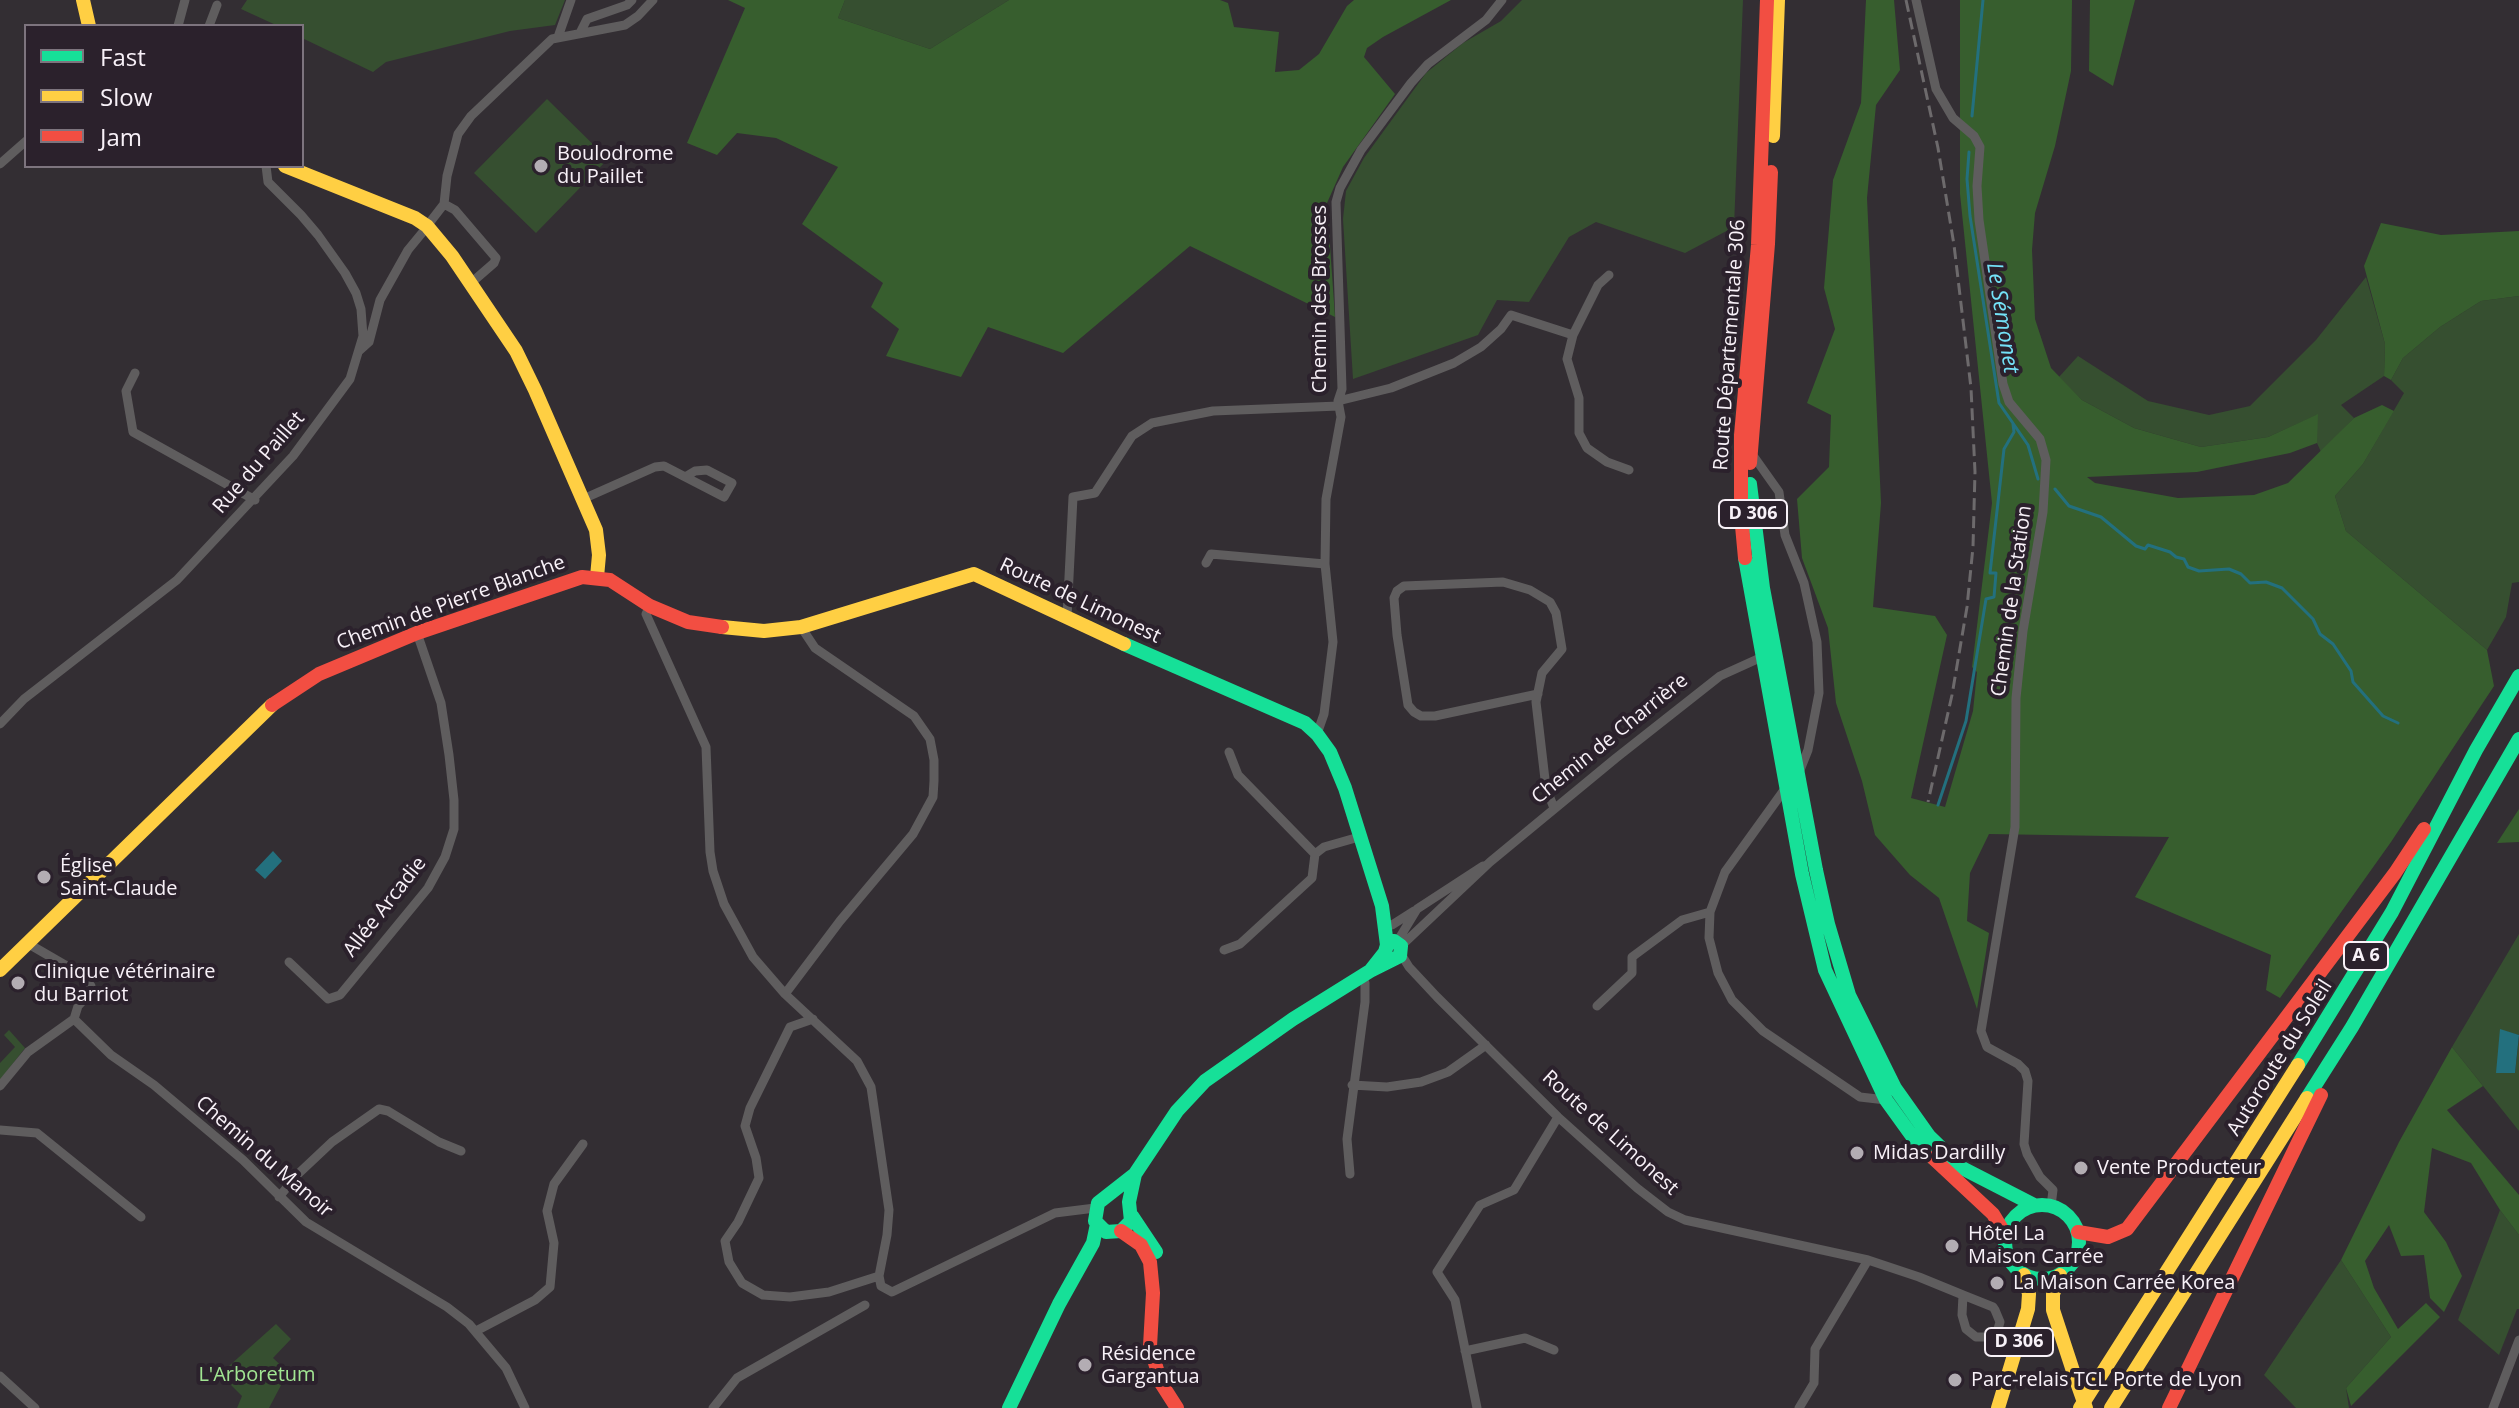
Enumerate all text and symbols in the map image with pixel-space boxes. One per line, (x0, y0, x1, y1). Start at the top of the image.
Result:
legend (24, 24, 304, 168)
text: Fast (100, 40, 146, 73)
text: Slow (100, 80, 152, 113)
text: Jam (100, 120, 142, 153)
place label: Boulodrome du Paillet (557, 142, 673, 189)
marker: Boulodrome du Paillet (532, 157, 550, 175)
street label: Chemin des Brosses (1308, 205, 1332, 393)
street label: Route Départementale 306 (1709, 219, 1751, 471)
water label: Le Sémonet (1980, 261, 2024, 375)
street label: Rue du Paillet (208, 407, 310, 519)
road number: D 306 (1719, 500, 1787, 528)
street label: Chemin de la Station (1987, 504, 2037, 698)
street label: Chemin de Pierre Blanche (334, 550, 568, 656)
street label: Route de Limonest (996, 553, 1164, 649)
street label: Chemin de Charrière (1527, 669, 1693, 809)
street label: Allée Arcadie (338, 852, 432, 962)
place label: Église Saint-Claude (60, 854, 177, 901)
marker: Église Saint-Claude (35, 868, 53, 886)
road number: A 6 (2344, 942, 2388, 970)
place label: Clinique vétérinaire du Barriot (34, 960, 216, 1007)
marker: Clinique vétérinaire du Barriot (9, 974, 27, 992)
street label: Autoroute du Soleil (2222, 976, 2338, 1140)
street label: Route de Limonest (1537, 1066, 1683, 1200)
street label: Chemin du Manoir (191, 1091, 337, 1223)
place label: Midas Dardilly (1873, 1141, 2005, 1165)
marker: Midas Dardilly (1848, 1144, 1866, 1162)
place label: Vente Producteur (2097, 1156, 2261, 1180)
marker: Vente Producteur (2072, 1159, 2090, 1177)
place label: Hôtel La Maison Carrée (1968, 1222, 2104, 1269)
marker: Hôtel La Maison Carrée (1943, 1237, 1961, 1255)
place label: La Maison Carrée Korea (2013, 1271, 2235, 1295)
marker: La Maison Carrée Korea (1988, 1274, 2006, 1292)
road number: D 306 (1985, 1328, 2053, 1356)
place label: Résidence Gargantua (1101, 1342, 1200, 1389)
marker: Résidence Gargantua (1076, 1356, 1094, 1374)
park label: L'Arboretum (198, 1363, 316, 1387)
place label: Parc-relais TCL Porte de Lyon (1971, 1368, 2242, 1392)
marker: Parc-relais TCL Porte de Lyon (1946, 1371, 1964, 1389)

